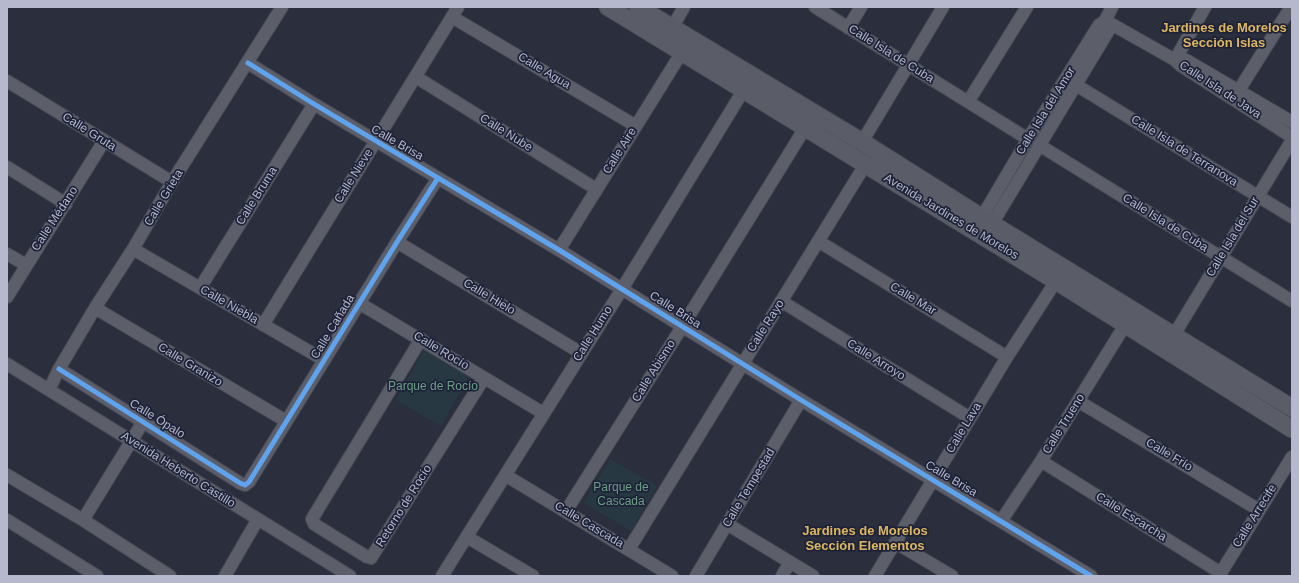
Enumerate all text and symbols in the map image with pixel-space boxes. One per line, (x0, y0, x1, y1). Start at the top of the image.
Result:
district label: Jardines de Morelos Sección Islas (1161, 20, 1287, 51)
street label: Calle Isla de Cuba (846, 22, 936, 86)
street label: Calle Agua (515, 50, 573, 92)
street label: Calle Isla de Java (1176, 58, 1264, 122)
street label: Calle Isla del Amor (1013, 64, 1079, 158)
street label: Calle Gruta (59, 110, 119, 154)
street label: Calle Nube (477, 111, 535, 155)
street label: Calle Isla de Terranova (1128, 112, 1240, 190)
street label: Calle Brisa (368, 122, 426, 164)
street label: Calle Aire (600, 125, 640, 177)
street label: Calle Nieve (332, 146, 376, 206)
street label: Calle Bruma (233, 164, 281, 228)
street label: Calle Grieta (142, 167, 186, 229)
street label: Avenida Jardines de Morelos (881, 171, 1021, 263)
street label: Calle Médano (29, 184, 81, 254)
street label: Calle Isla de Cuba (1120, 191, 1210, 255)
street label: Calle Isla del Sur (1203, 194, 1263, 280)
street label: Calle Hielo (460, 276, 518, 318)
street label: Calle Mar (887, 280, 939, 318)
street label: Calle Niebla (197, 283, 261, 327)
street label: Calle Brisa (647, 289, 703, 331)
street label: Calle Cañada (308, 292, 358, 362)
street label: Calle Rayo (744, 297, 788, 355)
street label: Calle Humo (570, 304, 616, 364)
street label: Calle Rocío (411, 329, 471, 373)
street label: Calle Arroyo (844, 336, 908, 384)
street label: Calle Abismo (629, 337, 679, 405)
street label: Calle Granizo (155, 340, 225, 390)
park label: Parque de Rocío (388, 380, 478, 394)
street label: Calle Trueno (1040, 391, 1088, 457)
street label: Calle Ópalo (127, 396, 187, 442)
street label: Calle Lava (943, 400, 985, 456)
street label: Avenida Heberto Castillo (118, 429, 238, 511)
street label: Calle Frío (1143, 435, 1195, 475)
street label: Calle Tempestad (720, 446, 778, 530)
street label: Calle Brisa (922, 458, 980, 500)
street label: Retorno de Rocío (373, 462, 435, 550)
park label: Parque de Cascada (593, 481, 649, 509)
street label: Calle Arrecife (1230, 482, 1280, 550)
street label: Calle Escarcha (1093, 490, 1169, 544)
street label: Calle Cascada (552, 499, 626, 551)
district label: Jardines de Morelos Sección Elementos (802, 523, 928, 554)

